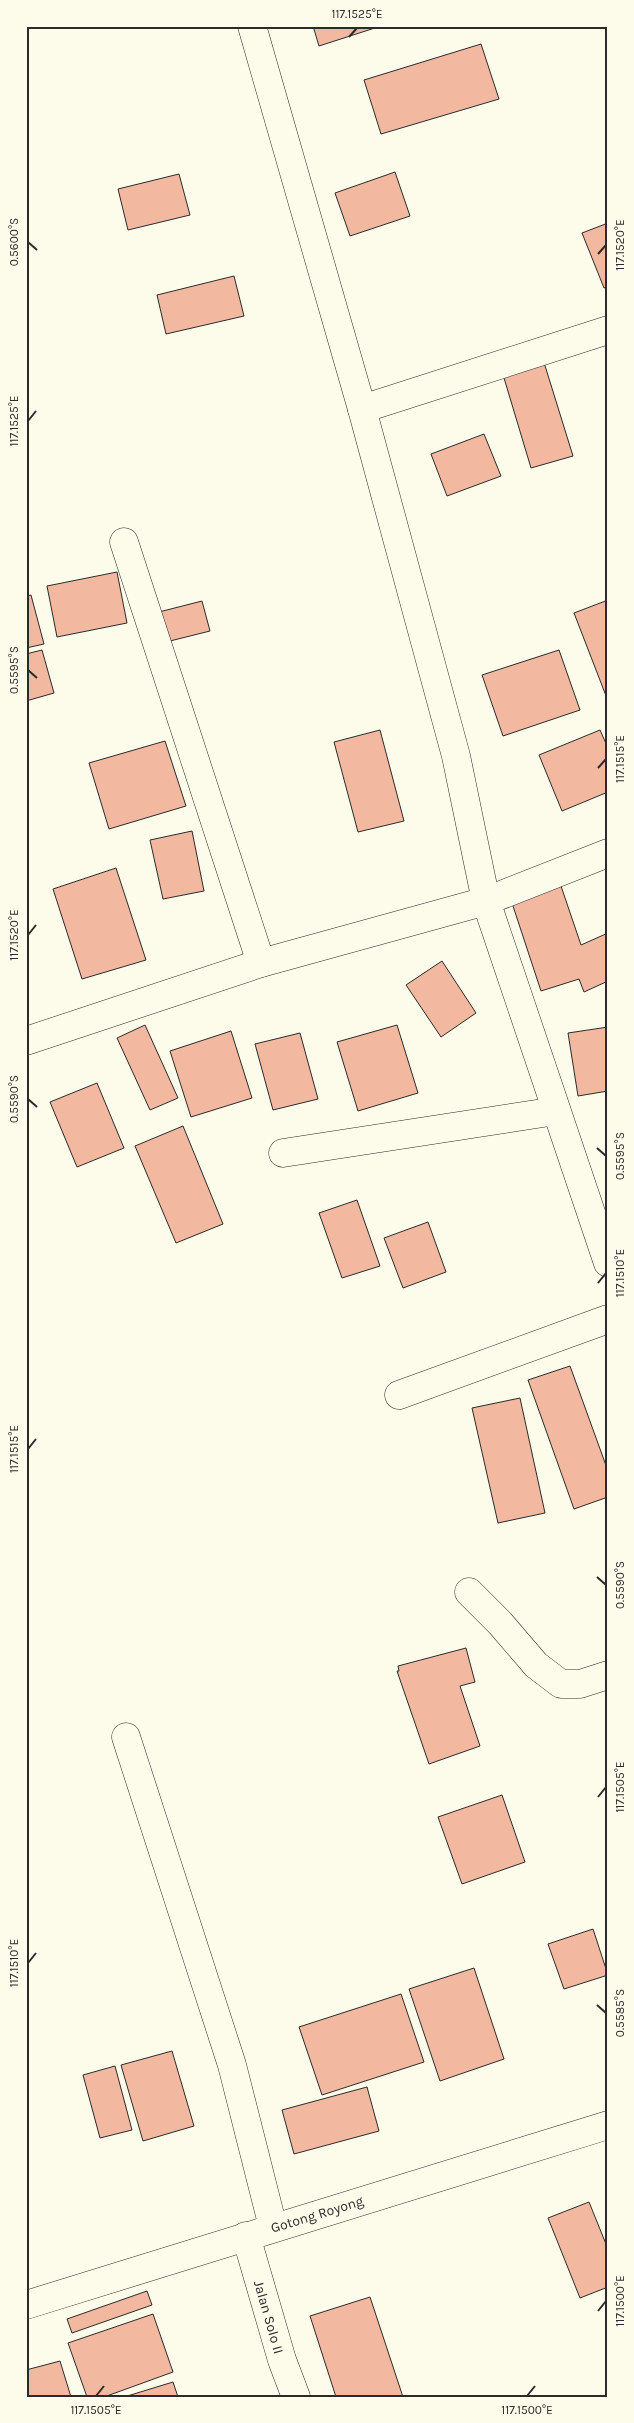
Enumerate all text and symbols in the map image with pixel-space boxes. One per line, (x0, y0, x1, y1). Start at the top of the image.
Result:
text: 117.1525°E (331, 7, 383, 21)
text: 0.5600°S (7, 218, 21, 266)
text: 117.1520°E (613, 219, 627, 271)
text: 117.1525°E (7, 395, 21, 447)
text: 0.5595°S (7, 646, 21, 694)
text: 117.1515°E (613, 735, 627, 783)
text: 117.1520°E (7, 909, 21, 961)
text: 0.5590°S (7, 1075, 21, 1123)
text: 0.5595°S (613, 1132, 627, 1180)
text: 117.1510°E (613, 1249, 627, 1297)
text: 117.1515°E (7, 1425, 21, 1473)
text: 0.5590°S (613, 1561, 627, 1609)
text: 117.1505°E (613, 1761, 627, 1813)
text: 117.1510°E (7, 1939, 21, 1987)
text: 0.5585°S (613, 1989, 627, 2037)
street label: Gotong Royong (269, 2192, 366, 2237)
text: 117.1500°E (613, 2275, 627, 2327)
street label: Jalan Solo II (250, 2278, 287, 2356)
text: 117.1505°E (70, 2403, 122, 2417)
text: 117.1500°E (501, 2403, 553, 2417)

